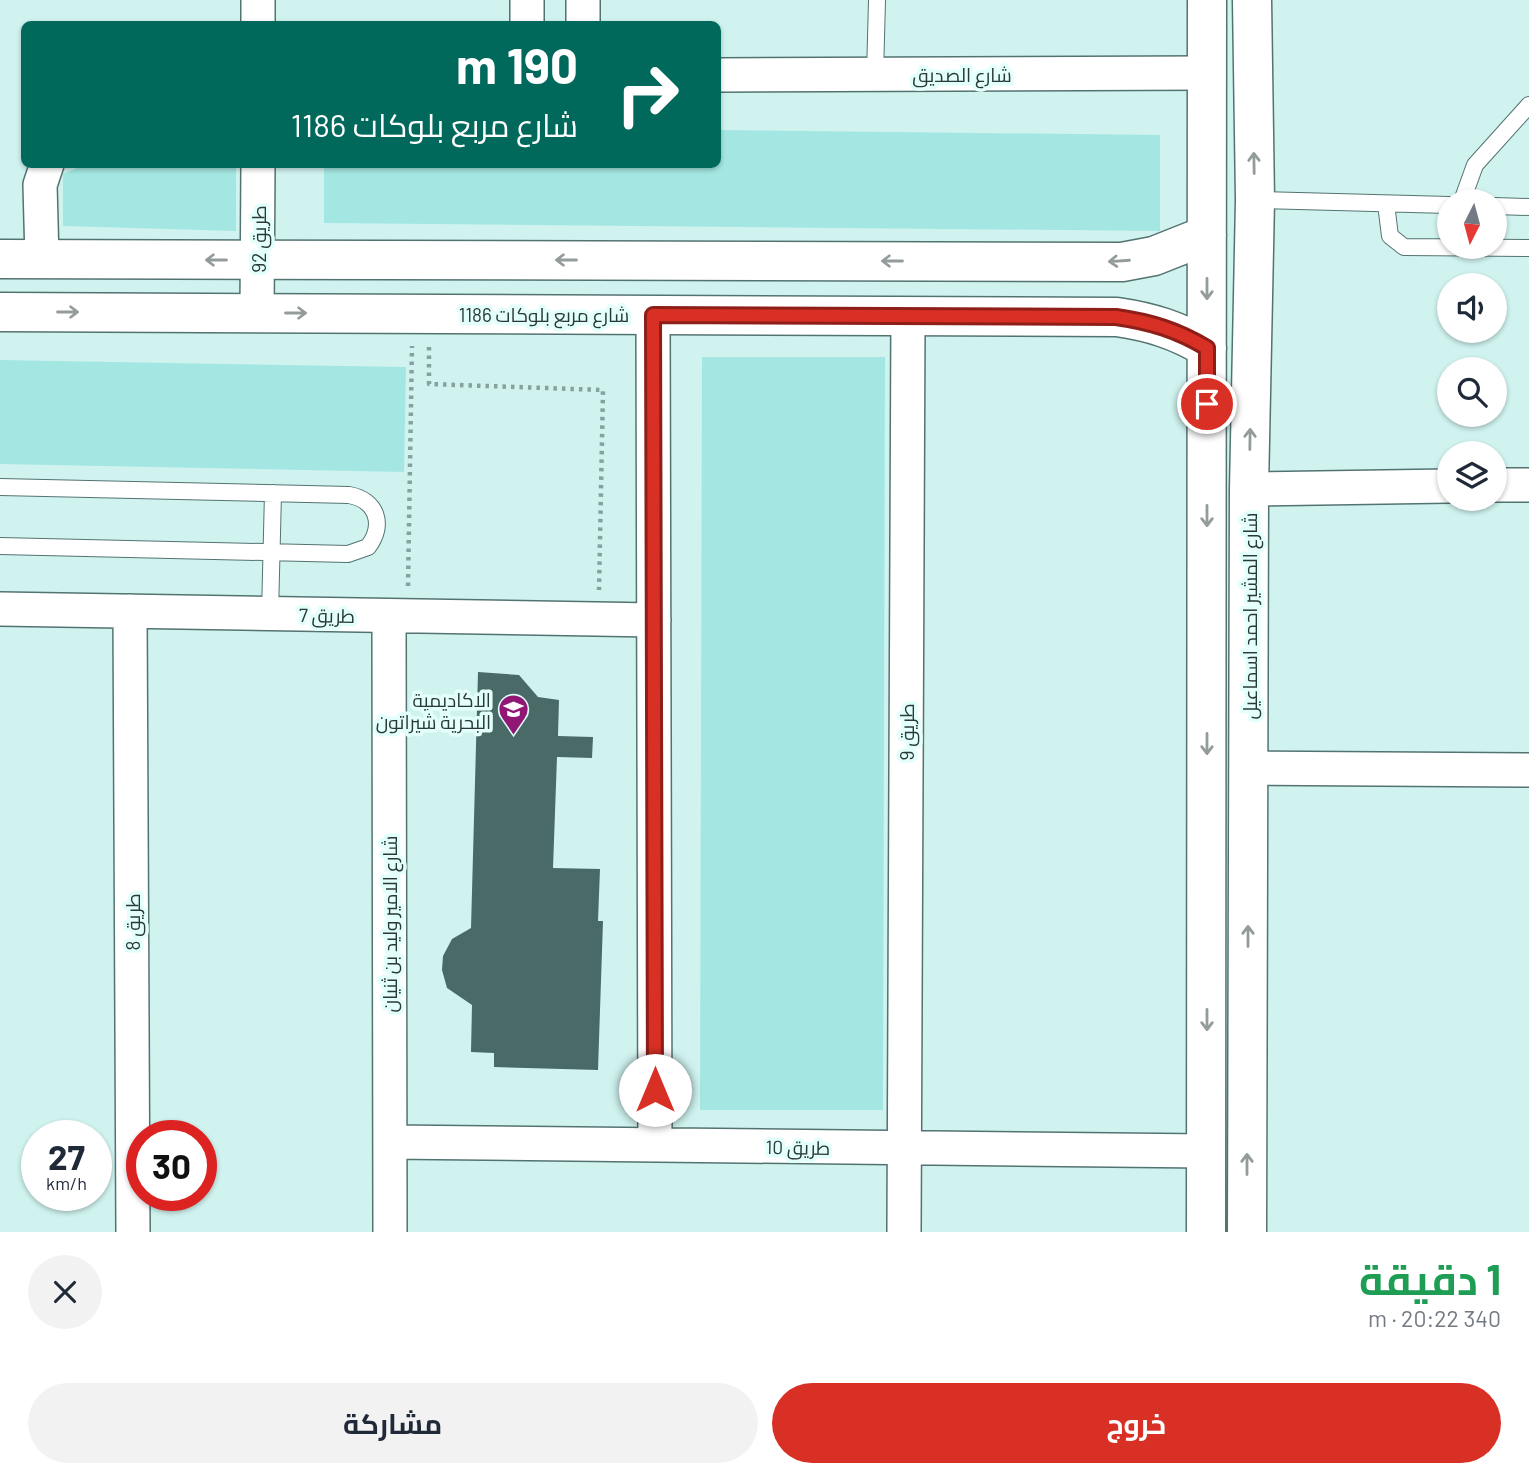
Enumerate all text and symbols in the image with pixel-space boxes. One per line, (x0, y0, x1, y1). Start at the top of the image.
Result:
text: 190 m (456, 35, 578, 94)
icon: right (602, 49, 693, 140)
street label: شارع الصديق (912, 63, 1012, 89)
text: شارع مربع بلوكات 1186 (291, 105, 578, 143)
one-way arrow (1247, 152, 1261, 175)
north arrow (1437, 189, 1507, 259)
map controls (1437, 189, 1507, 511)
street label: طريق 92 (247, 205, 272, 273)
one-way arrow (205, 253, 228, 267)
one-way arrow (555, 253, 578, 267)
one-way arrow (880, 254, 903, 268)
one-way arrow (1108, 255, 1131, 268)
button: sound (1437, 273, 1507, 343)
one-way arrow (1200, 277, 1214, 300)
street label: شارع مربع بلوكات 1186 (459, 303, 629, 329)
one-way arrow (56, 305, 79, 319)
one-way arrow (284, 306, 307, 320)
button: search (1437, 357, 1507, 427)
pin (1177, 374, 1237, 434)
icon: arrive (1188, 385, 1226, 423)
one-way arrow (1243, 428, 1257, 451)
button: layers (1437, 441, 1507, 511)
one-way arrow (1200, 504, 1214, 527)
street label: شارع المشير احمد اسماعيل (1238, 512, 1264, 720)
street label: طريق 7 (299, 603, 355, 629)
place label: الاكاديمية البحرية شيراتون (376, 688, 491, 734)
school or university icon: الاكاديمية البحرية شيراتون (497, 693, 531, 737)
street label: طريق 9 (895, 703, 920, 761)
one-way arrow (1200, 732, 1214, 755)
street label: شارع الامير وليد بن ثنيان (378, 835, 404, 1013)
street label: طريق 8 (121, 893, 146, 951)
one-way arrow (1241, 925, 1255, 948)
one-way arrow (1200, 1008, 1214, 1031)
position arrow (618, 1053, 692, 1127)
speed limit sign: 30 (126, 1120, 217, 1211)
text: 27 (48, 1135, 85, 1177)
street label: طريق 10 (765, 1135, 831, 1161)
one-way arrow (1240, 1153, 1254, 1176)
text: km/h (46, 1172, 87, 1194)
text: 1 دقيقة (1359, 1253, 1501, 1303)
button: close (28, 1255, 102, 1329)
text: 340 m · 20:22 (1368, 1304, 1501, 1332)
button: مشاركة (28, 1383, 758, 1463)
button: خروج (772, 1383, 1501, 1463)

